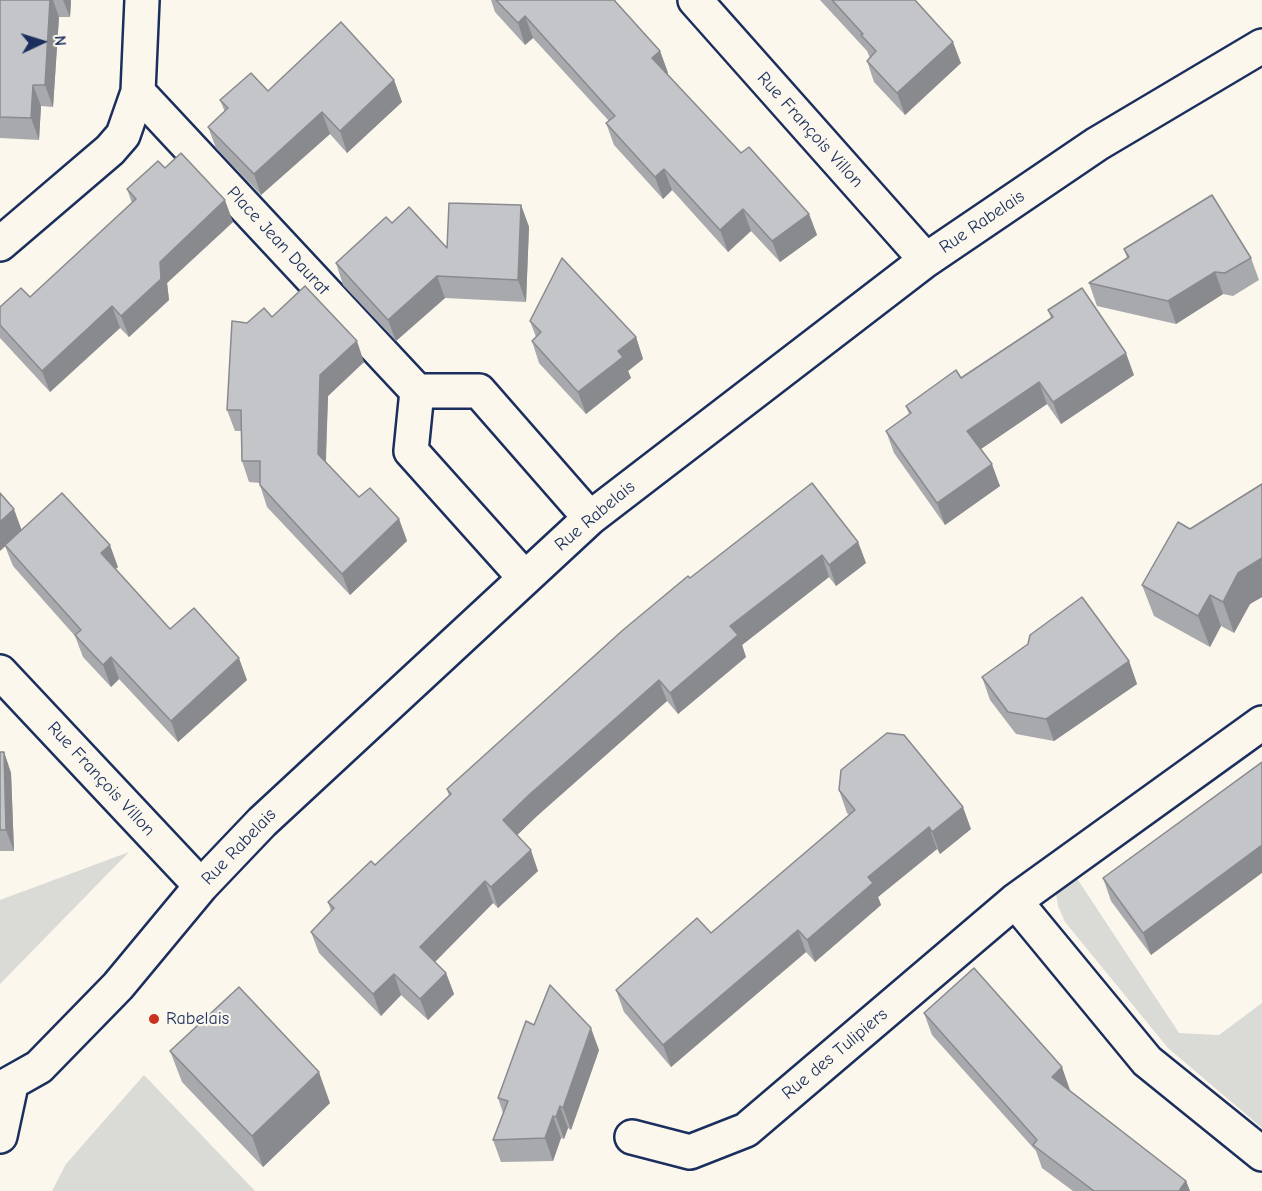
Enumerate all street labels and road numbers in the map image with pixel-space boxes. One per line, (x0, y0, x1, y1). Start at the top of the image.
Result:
street label: Rue François Villon (752, 68, 868, 192)
street label: Place Jean Daurat (222, 182, 334, 300)
street label: Rue Rabelais (935, 186, 1029, 258)
street label: Rue Rabelais (550, 476, 640, 556)
street label: Rue François Villon (43, 717, 159, 841)
street label: Rue Rabelais (197, 804, 281, 890)
street label: Rue des Tulipiers (778, 1004, 892, 1104)

